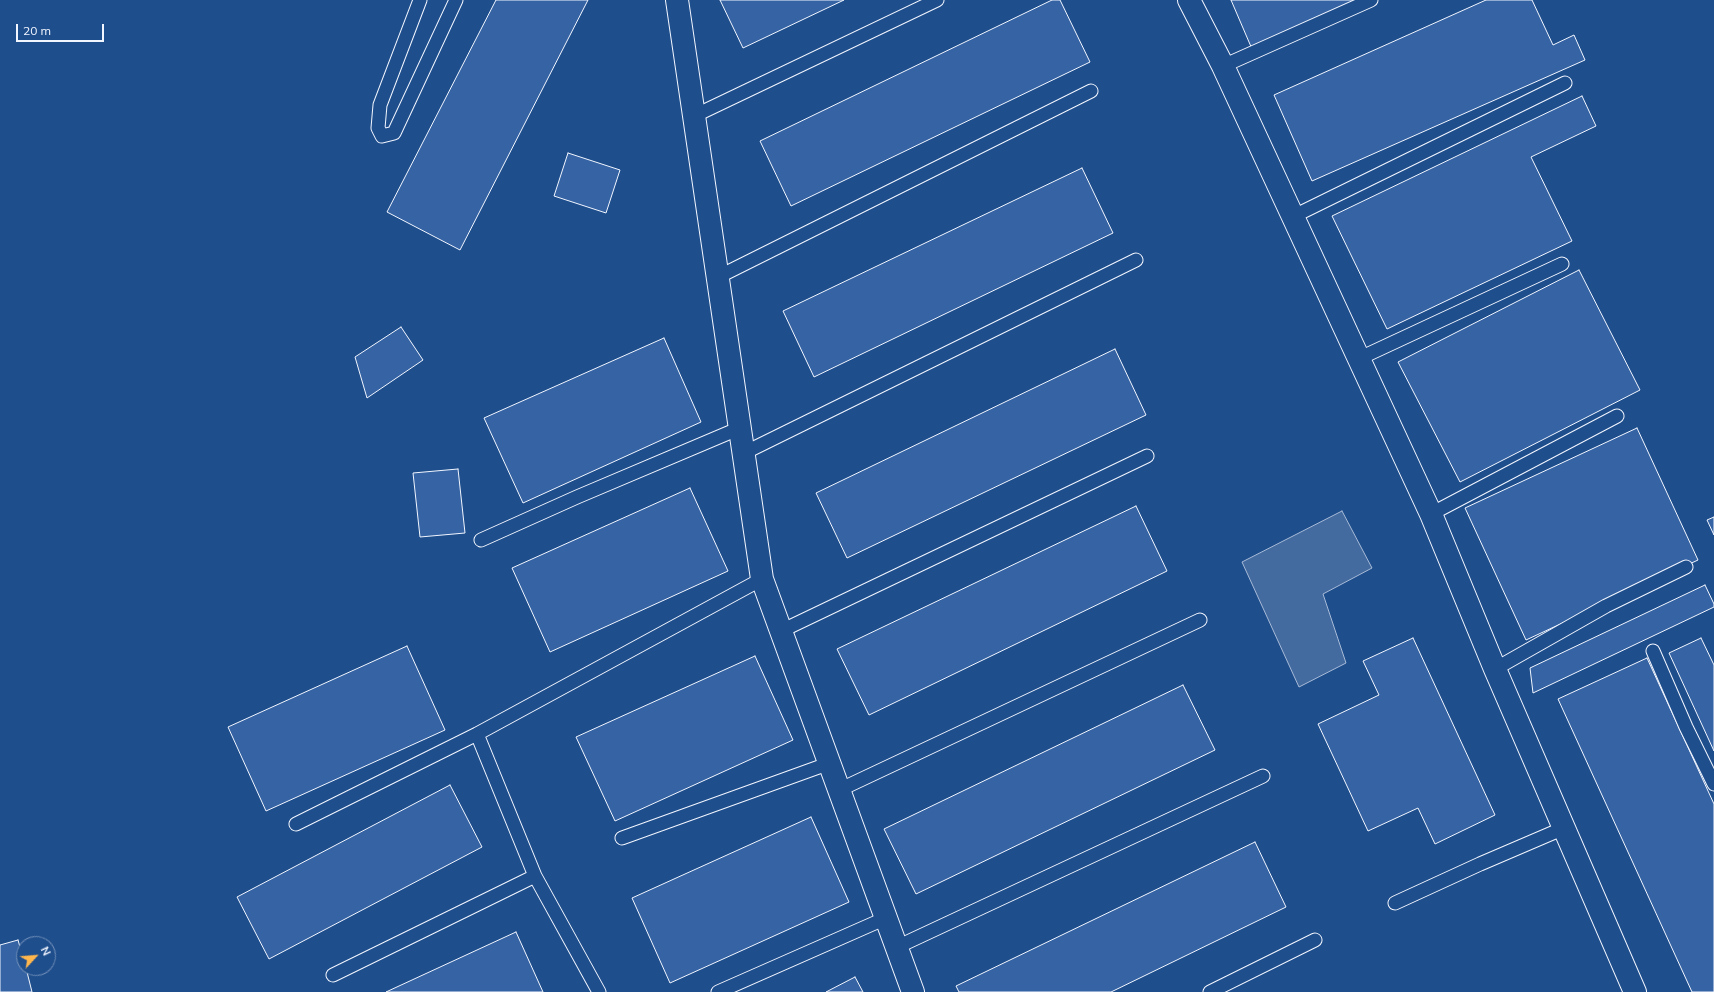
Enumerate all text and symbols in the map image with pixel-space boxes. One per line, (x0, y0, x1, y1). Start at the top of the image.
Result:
scale bar (18, 16, 106, 42)
text: 20 m (23, 23, 51, 38)
north arrow (16, 936, 56, 976)
text: N (38, 944, 54, 958)

